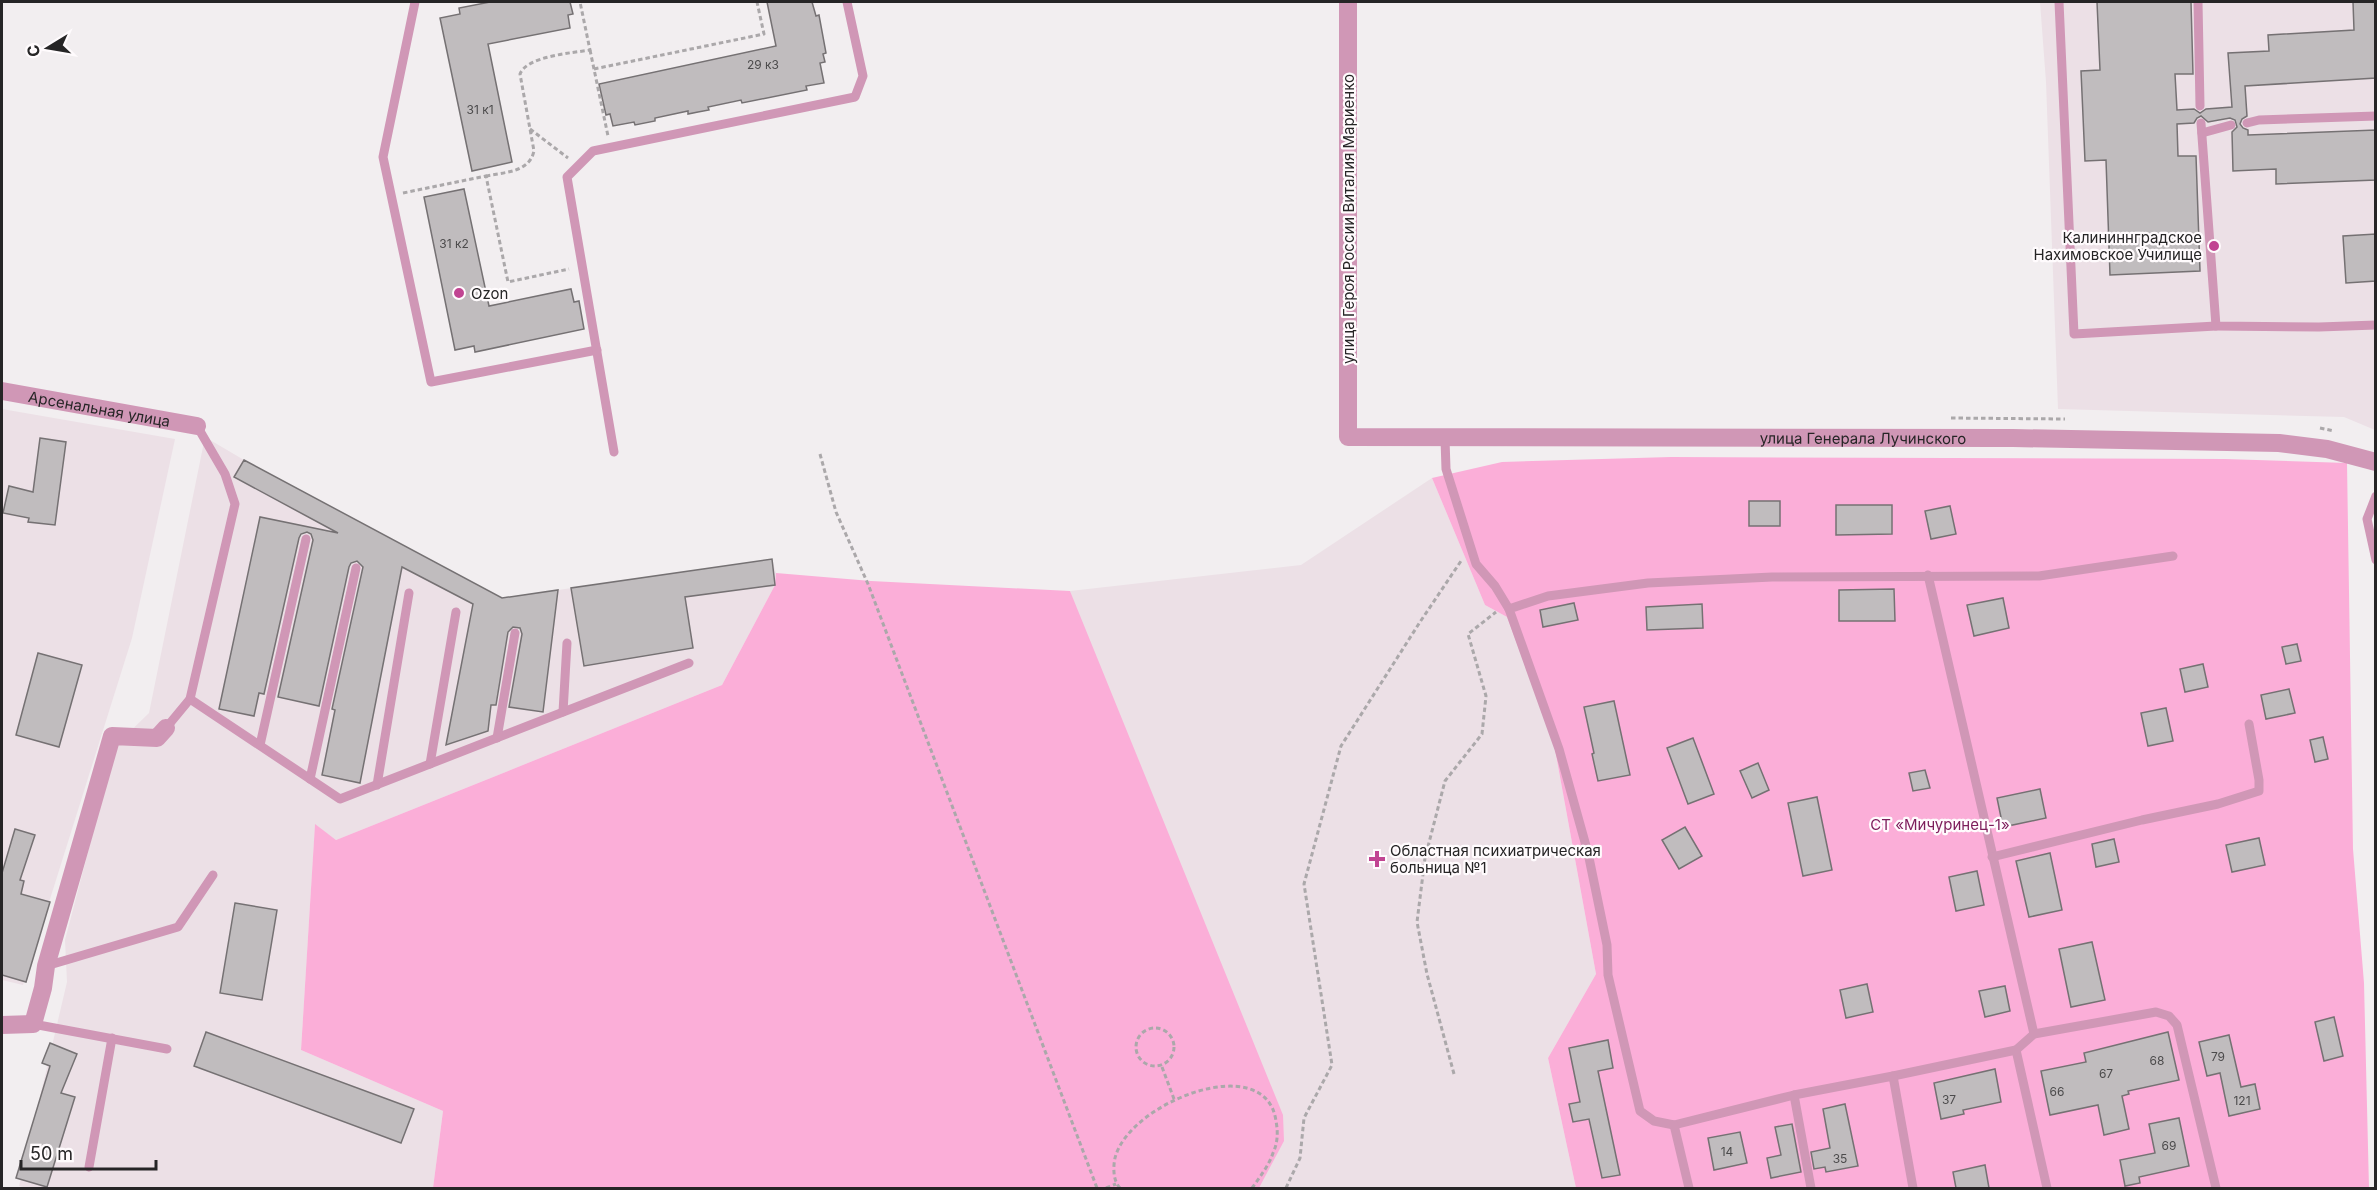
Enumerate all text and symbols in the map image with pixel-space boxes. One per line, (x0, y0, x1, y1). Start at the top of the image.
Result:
north arrow (18, 18, 78, 78)
text: С (22, 43, 44, 59)
house number: 29 к3 (747, 57, 779, 72)
street label: улица Героя России Виталия Мариенко (1339, 74, 1358, 364)
house number: 31 к1 (466, 102, 494, 117)
place label: Калининнградское Нахимовское Училище (2033, 228, 2202, 264)
house number: 31 к2 (439, 236, 469, 251)
marker: Калининнградское Нахимовское Училище (2207, 239, 2221, 253)
place label: Ozon (471, 284, 508, 303)
marker: Ozon (452, 286, 466, 300)
street label: Арсенальная улица (27, 386, 172, 431)
street label: улица Генерала Лучинского (1760, 428, 1966, 447)
park label: СТ «Мичуринец-1» (1870, 815, 2010, 834)
place label: Областная психиатрическая больница №1 (1390, 841, 1601, 877)
marker: Областная психиатрическая больница №1 (1368, 850, 1386, 868)
house number: 79 (2211, 1049, 2225, 1064)
house number: 68 (2150, 1053, 2164, 1068)
house number: 67 (2099, 1066, 2113, 1081)
house number: 66 (2050, 1084, 2064, 1099)
house number: 37 (1942, 1092, 1956, 1107)
house number: 121 (2233, 1093, 2251, 1108)
scale bar (21, 1133, 156, 1171)
house number: 69 (2162, 1138, 2176, 1153)
text: 50 m (30, 1143, 73, 1164)
house number: 14 (1721, 1144, 1734, 1159)
house number: 35 (1833, 1151, 1847, 1166)

